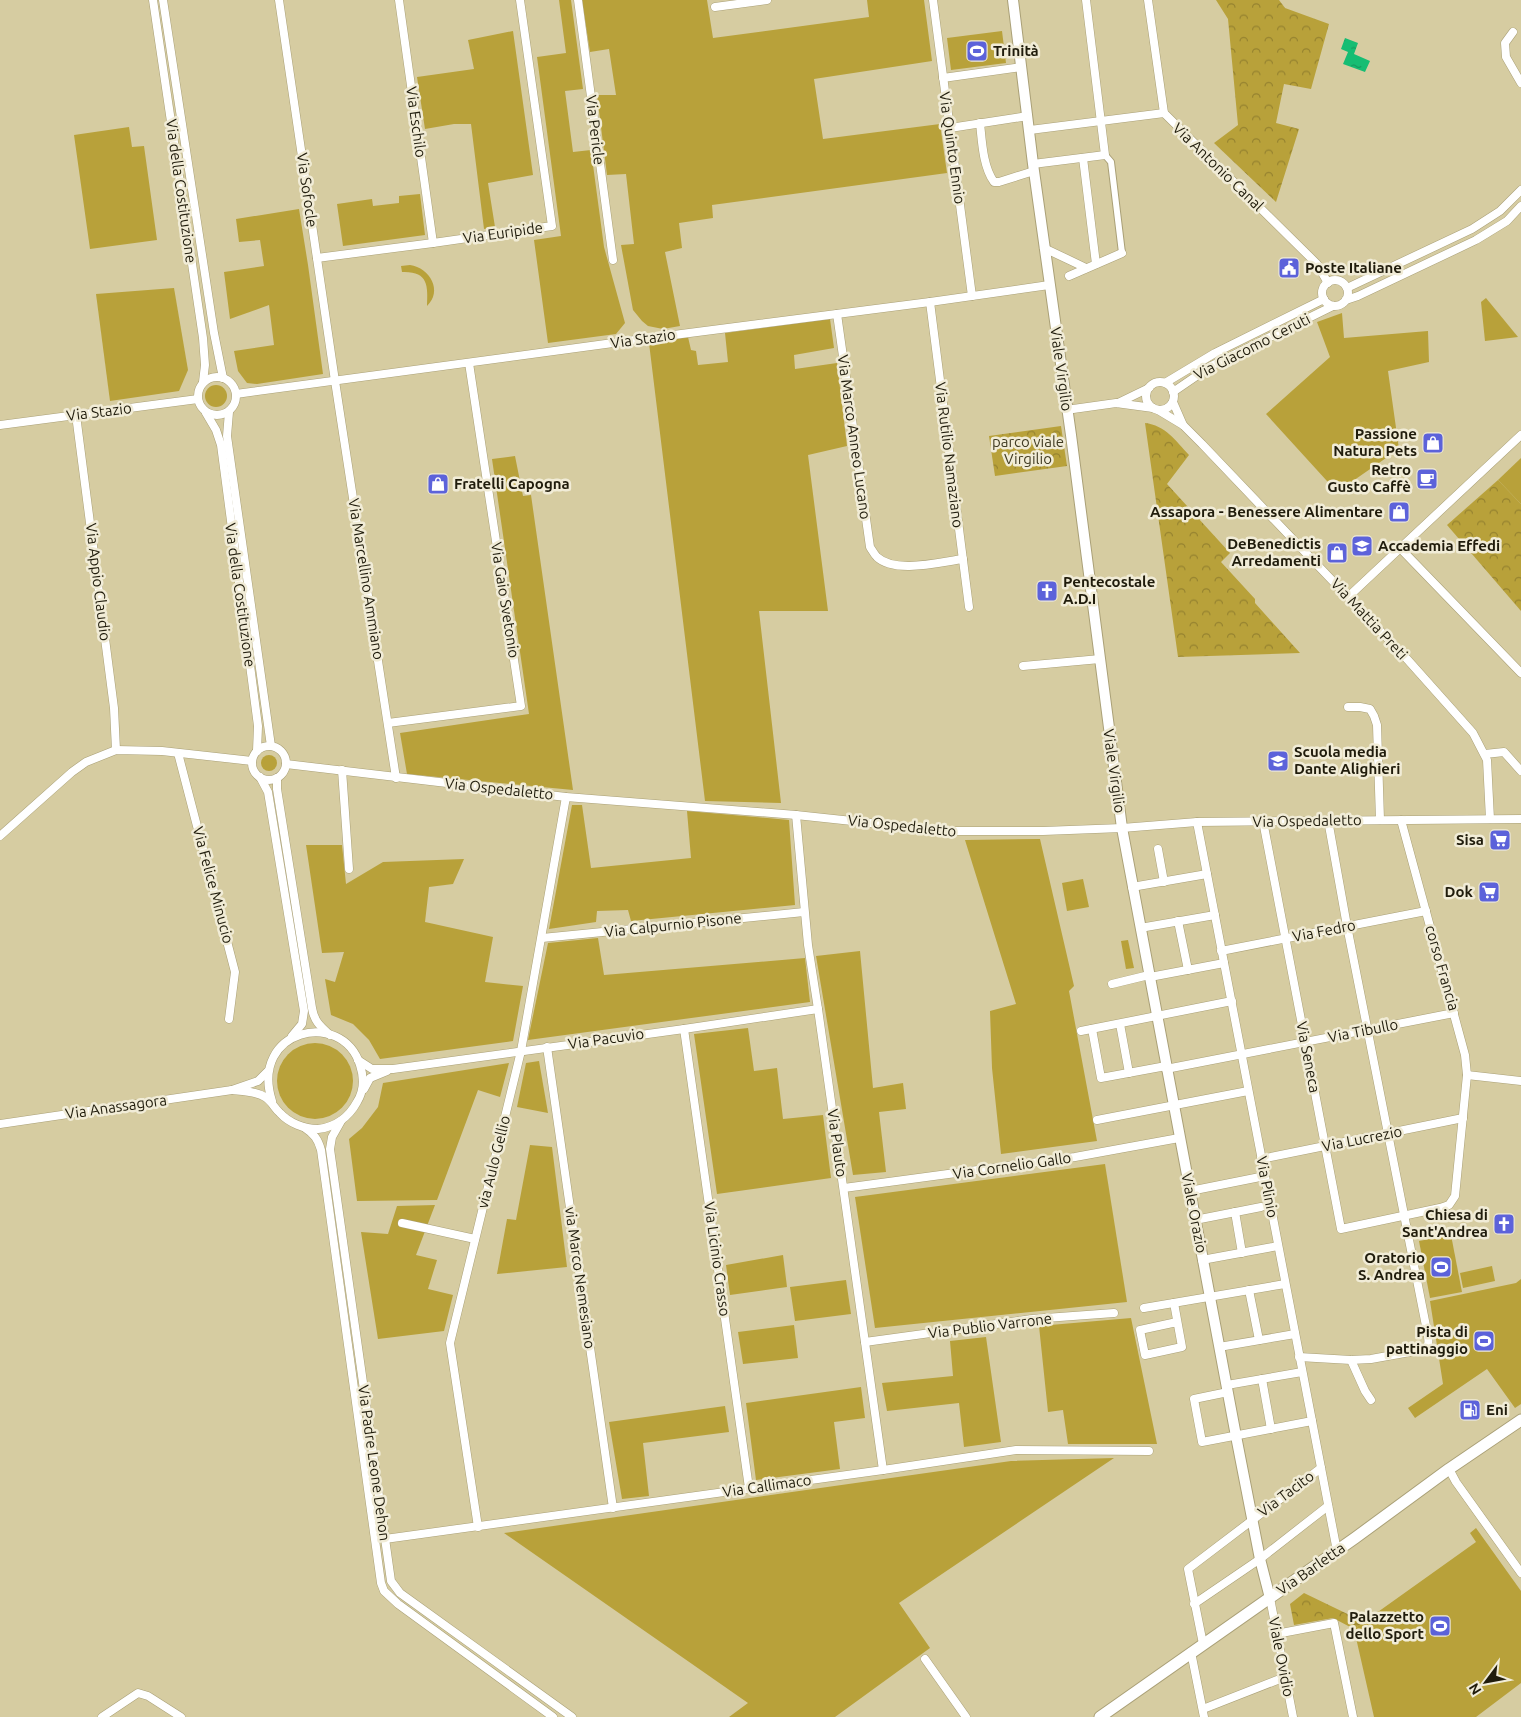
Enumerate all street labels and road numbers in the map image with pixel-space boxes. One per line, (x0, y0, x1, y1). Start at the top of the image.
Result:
street label: Via Eschilo (403, 85, 430, 159)
street label: Via Quinto Ennio (936, 91, 969, 205)
street label: Via Pericle (583, 94, 608, 166)
street label: Via della Costituzione (163, 118, 200, 264)
street label: Via Antonio Canal (1170, 119, 1267, 214)
street label: Via Sofocle (294, 152, 321, 228)
street label: Via Euripide (462, 218, 544, 247)
street label: Via Giacomo Ceruti (1191, 310, 1313, 383)
street label: Via Stazio (609, 326, 677, 351)
street label: Viale Virgilio (1047, 326, 1076, 412)
street label: Via Marco Anneo Lucano (835, 354, 874, 520)
street label: Via Rutilio Namaziano (932, 381, 967, 529)
street label: Via Stazio (65, 399, 133, 424)
street label: Via Marcellino Ammiano (345, 497, 388, 661)
street label: Via Appio Claudio (83, 522, 114, 642)
street label: Via della Costituzione (222, 522, 259, 668)
street label: Via Gaio Svetonio (488, 541, 523, 659)
street label: Via Mattia Preti (1327, 575, 1411, 663)
street label: Viale Virgilio (1100, 728, 1129, 814)
street label: Via Ospedaletto (444, 774, 554, 803)
street label: Via Ospedaletto (847, 811, 957, 840)
street label: Via Ospedaletto (1252, 811, 1362, 830)
street label: Via Felice Minucio (190, 825, 237, 945)
street label: Via Calpurnio Pisone (604, 909, 742, 940)
street label: Via Fedro (1291, 916, 1357, 945)
street label: corso Francia (1422, 923, 1463, 1013)
street label: Via Tibullo (1326, 1015, 1399, 1046)
street label: Via Seneca (1293, 1020, 1324, 1094)
street label: Via Pacuvio (567, 1025, 645, 1052)
street label: Via Anassagora (64, 1091, 168, 1122)
street label: Via Plauto (824, 1108, 851, 1178)
street label: via Aulo Gellio (474, 1114, 513, 1210)
street label: Via Lucrezio (1320, 1122, 1403, 1155)
street label: Via Cornelio Gallo (952, 1149, 1072, 1182)
street label: Via Plinio (1253, 1155, 1282, 1219)
street label: Viale Orazio (1178, 1171, 1211, 1254)
street label: Via Licinio Crasso (701, 1201, 734, 1317)
street label: via Marco Nemesiano (562, 1206, 599, 1350)
street label: Via Publio Varrone (927, 1309, 1053, 1342)
street label: Via Padre Leone Dehon (355, 1384, 394, 1542)
street label: Via Tacito (1254, 1467, 1317, 1520)
street label: Via Callimaco (721, 1471, 812, 1500)
street label: Via Barletta (1273, 1539, 1348, 1598)
street label: Viale Ovidio (1265, 1616, 1298, 1698)

